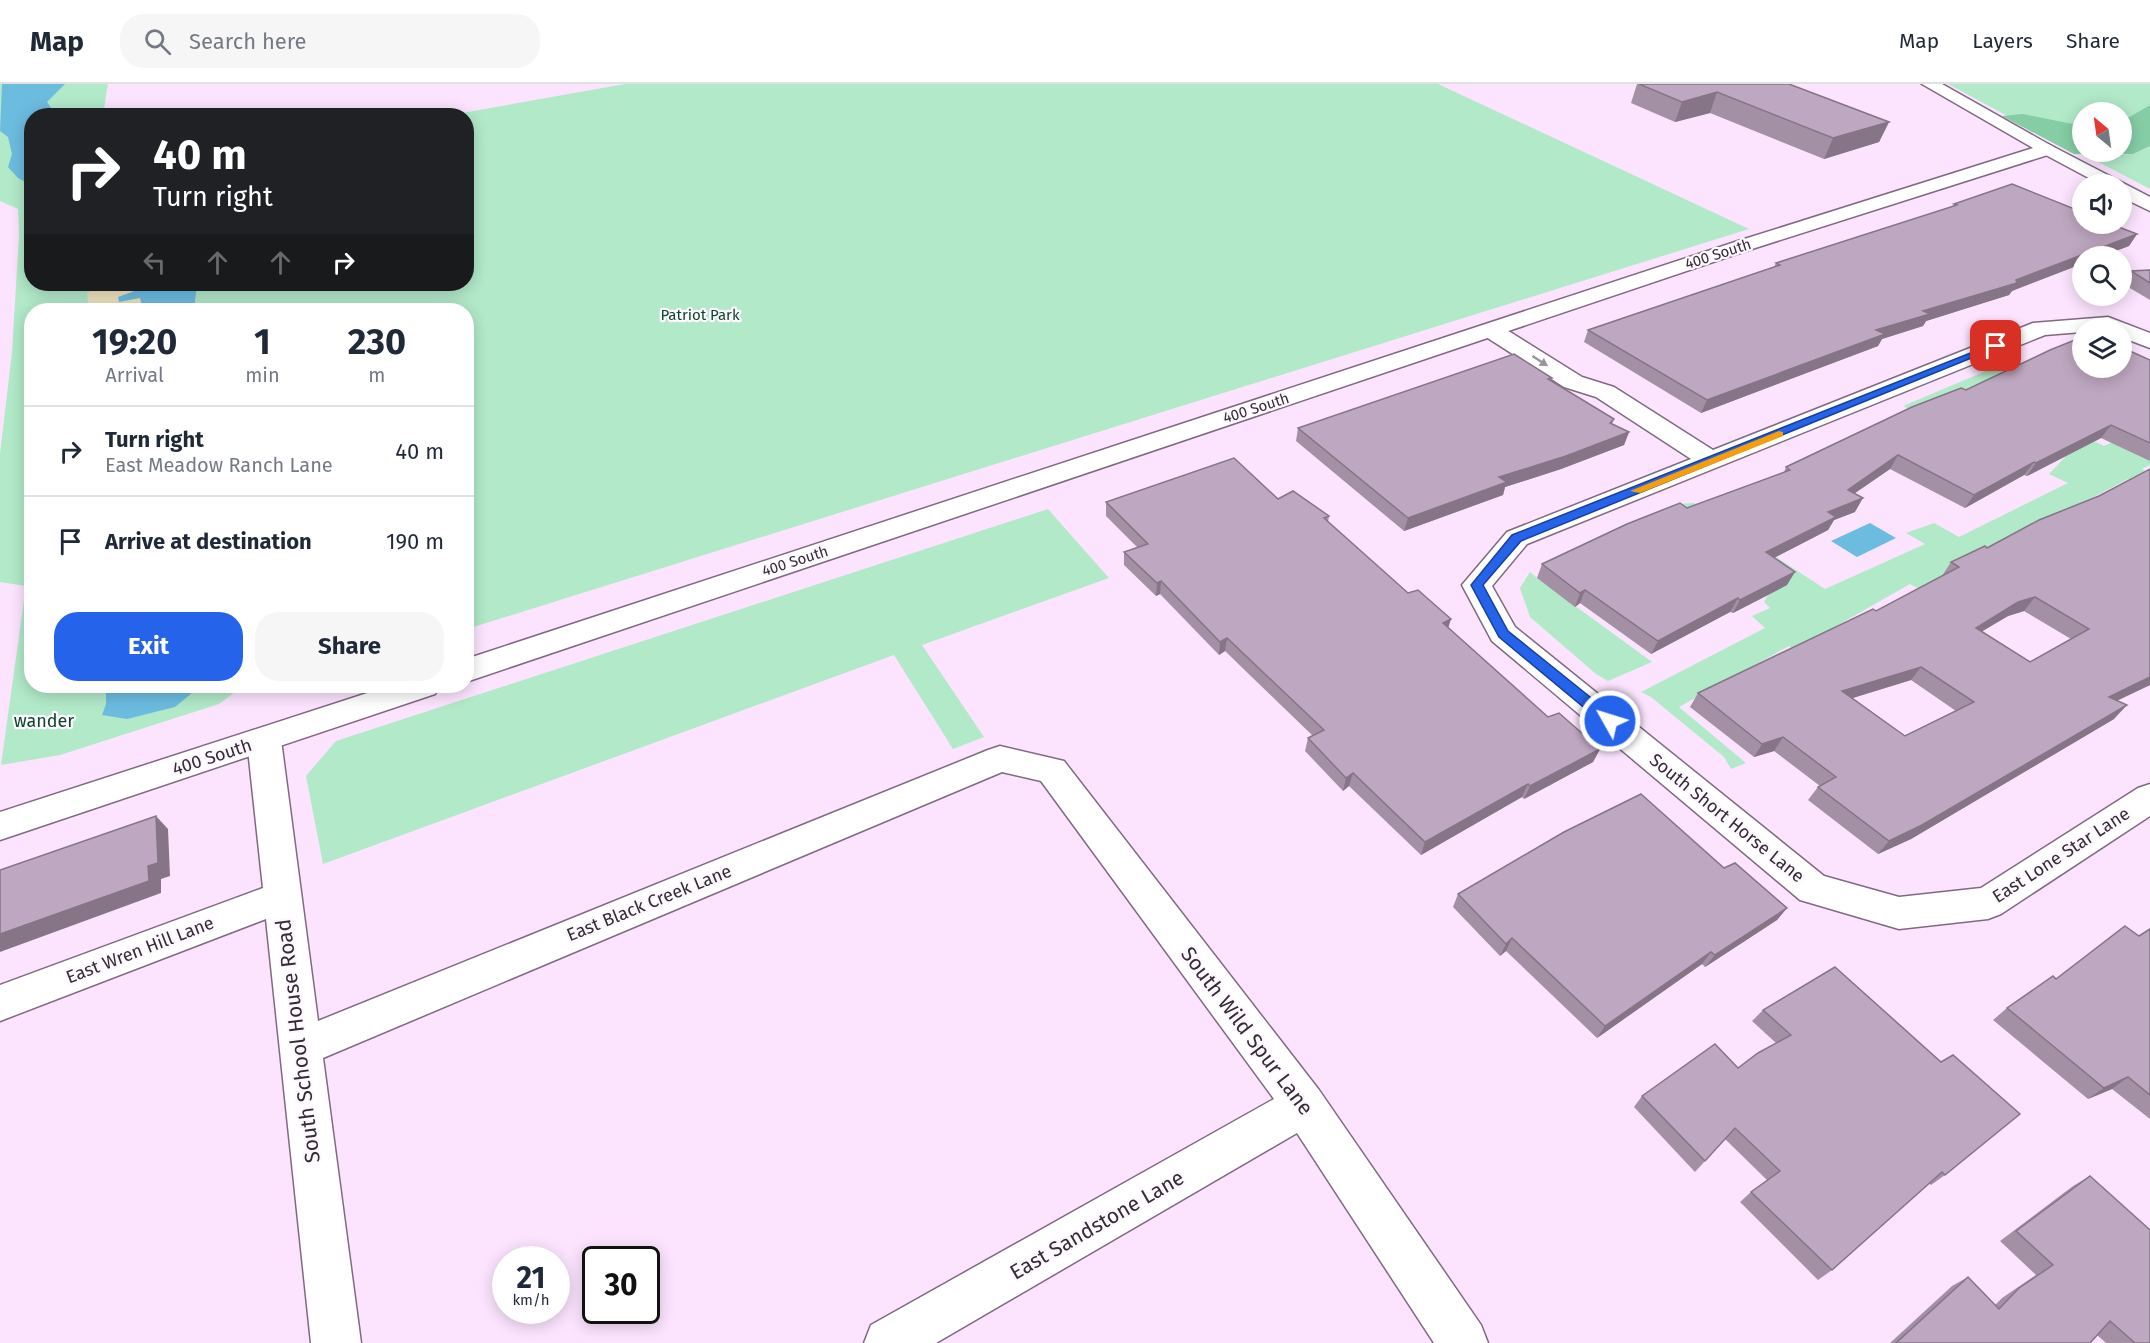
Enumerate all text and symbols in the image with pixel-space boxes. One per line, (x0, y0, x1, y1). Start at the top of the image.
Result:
search box (120, 14, 540, 68)
text: Map (30, 25, 84, 58)
icon: search (141, 25, 174, 58)
text: Search here (189, 28, 307, 55)
text: Map (1899, 28, 1939, 54)
text: Layers (1972, 28, 2033, 54)
text: Share (2066, 28, 2120, 54)
north arrow (2072, 102, 2132, 162)
map controls (2072, 102, 2132, 378)
text: 40 m (153, 130, 247, 180)
icon: right (54, 132, 132, 210)
button: sound (2072, 174, 2132, 234)
text: Turn right (153, 181, 273, 213)
street label: 400 South (1683, 235, 1753, 273)
icon: left (138, 246, 171, 279)
icon: ahead (201, 246, 234, 279)
icon: ahead (264, 246, 297, 279)
icon: right (327, 246, 360, 279)
button: search (2072, 246, 2132, 306)
park label: Patriot Park (660, 306, 740, 324)
button: layers (2072, 318, 2132, 378)
text: 19:20 (92, 320, 177, 364)
text: 1 (254, 320, 271, 364)
text: 230 (348, 320, 406, 364)
pin (1970, 320, 2021, 371)
icon: arrive (1979, 329, 2012, 362)
one-way arrow (1532, 356, 1548, 367)
text: Arrival (105, 363, 164, 387)
text: min (245, 363, 280, 387)
text: m (368, 363, 385, 387)
street label: 400 South (1221, 389, 1291, 427)
text: Turn right (105, 426, 204, 453)
icon: right (54, 435, 87, 468)
text: 40 m (395, 438, 444, 465)
text: East Meadow Ranch Lane (105, 453, 333, 477)
icon: arrive (54, 525, 87, 558)
text: Arrive at destination (105, 528, 312, 555)
text: 190 m (386, 528, 444, 555)
street label: 400 South (760, 542, 830, 580)
button: Exit (54, 612, 243, 681)
button: Share (255, 612, 444, 681)
position arrow (1578, 689, 1642, 753)
park label: wander (14, 710, 74, 732)
street label: 400 South (169, 734, 255, 780)
street label: South Short Horse Lane (1645, 749, 1809, 887)
street label: East Lone Star Lane (1988, 802, 2134, 908)
street label: East Black Creek Lane (563, 860, 735, 946)
street label: East Wren Hill Lane (63, 912, 217, 988)
street label: South School House Road (270, 918, 326, 1164)
street label: South Wild Spur Lane (1175, 942, 1319, 1120)
street label: East Sandstone Lane (1005, 1164, 1189, 1286)
speed limit sign: 30 (582, 1246, 660, 1324)
text: 21 (517, 1260, 545, 1296)
text: km/h (512, 1291, 550, 1309)

